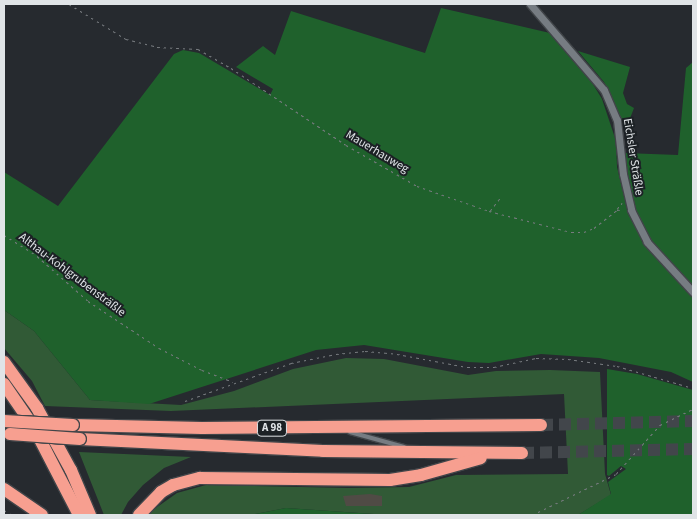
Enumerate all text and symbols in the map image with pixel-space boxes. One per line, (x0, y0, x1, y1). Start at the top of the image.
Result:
street label: Eichsler Sträßle (620, 117, 646, 197)
street label: Mauerhauweg (343, 128, 411, 176)
street label: Althau-Kohlgrubensträßle (16, 230, 128, 320)
road number: A 98 (256, 419, 288, 436)

